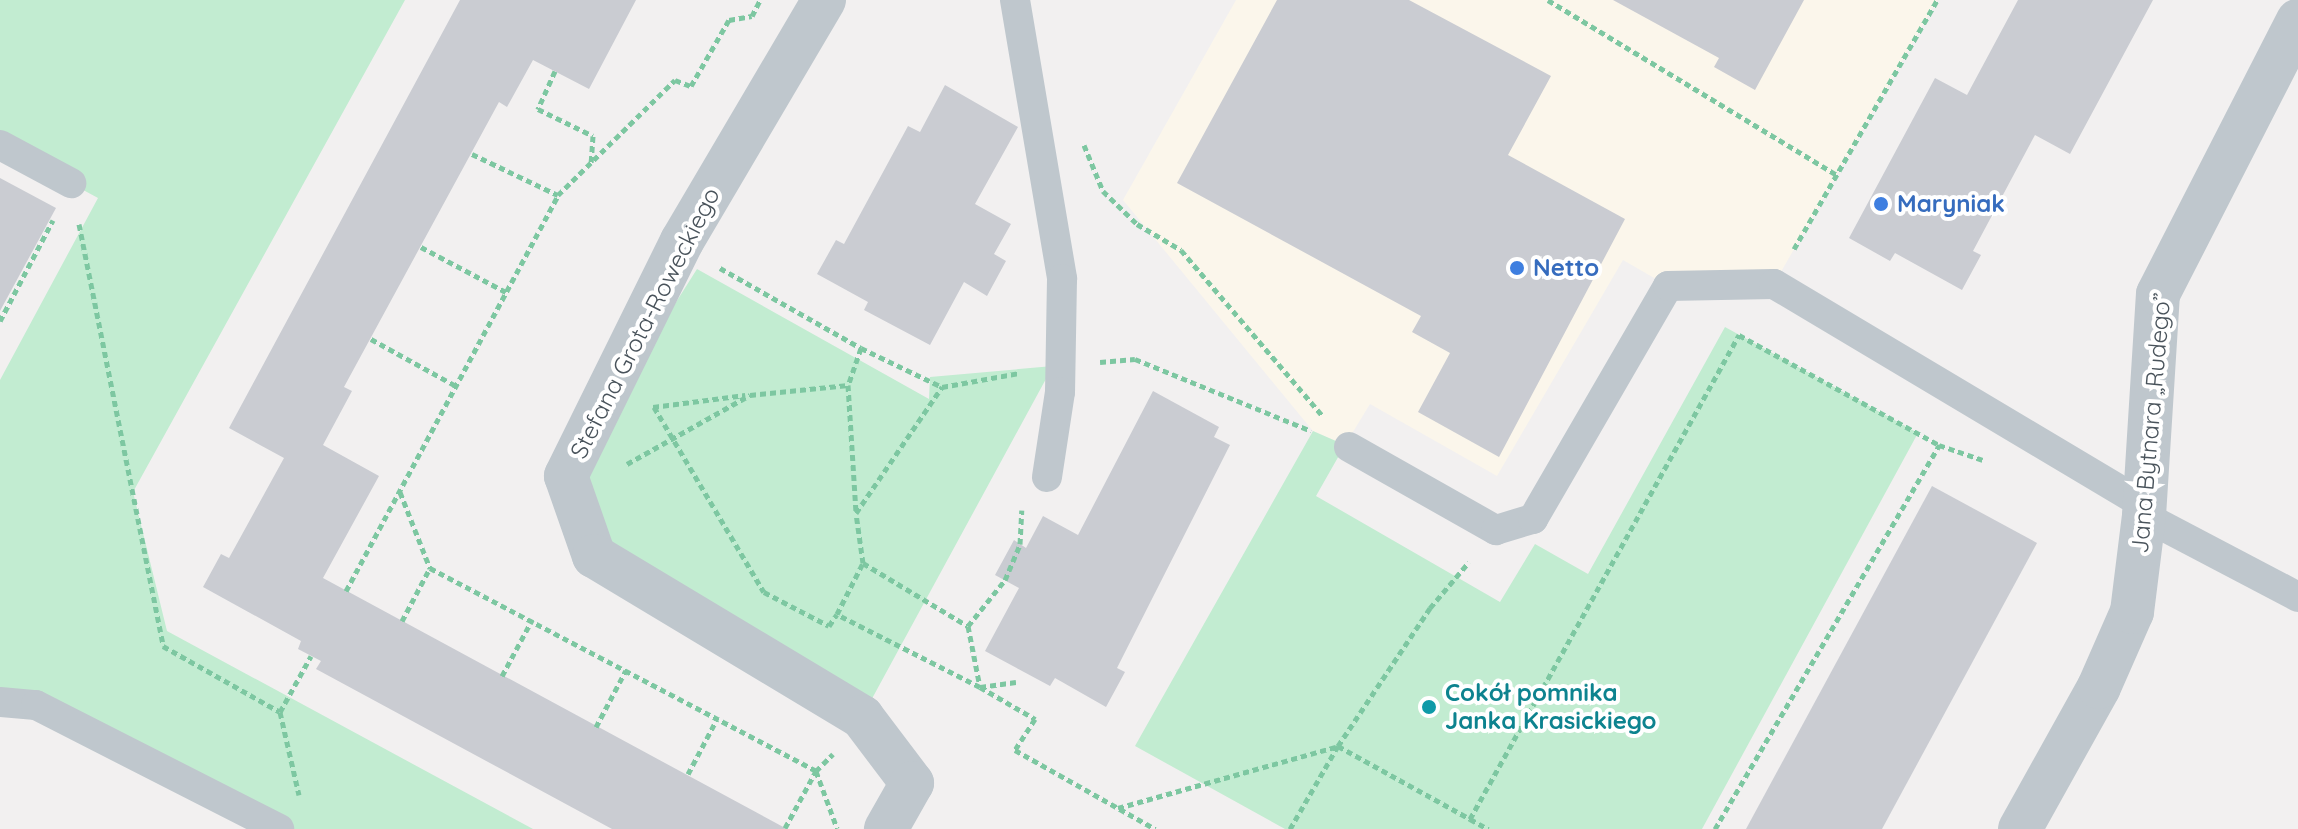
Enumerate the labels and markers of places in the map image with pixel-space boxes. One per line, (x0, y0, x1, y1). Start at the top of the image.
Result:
place label: Maryniak (1897, 190, 2005, 218)
marker: Maryniak (1872, 195, 1890, 213)
place label: Netto (1533, 254, 1599, 282)
marker: Netto (1508, 259, 1526, 277)
place label: Cokół pomnika Janka Krasickiego (1445, 679, 1657, 735)
marker: Cokół pomnika Janka Krasickiego (1420, 698, 1438, 716)

